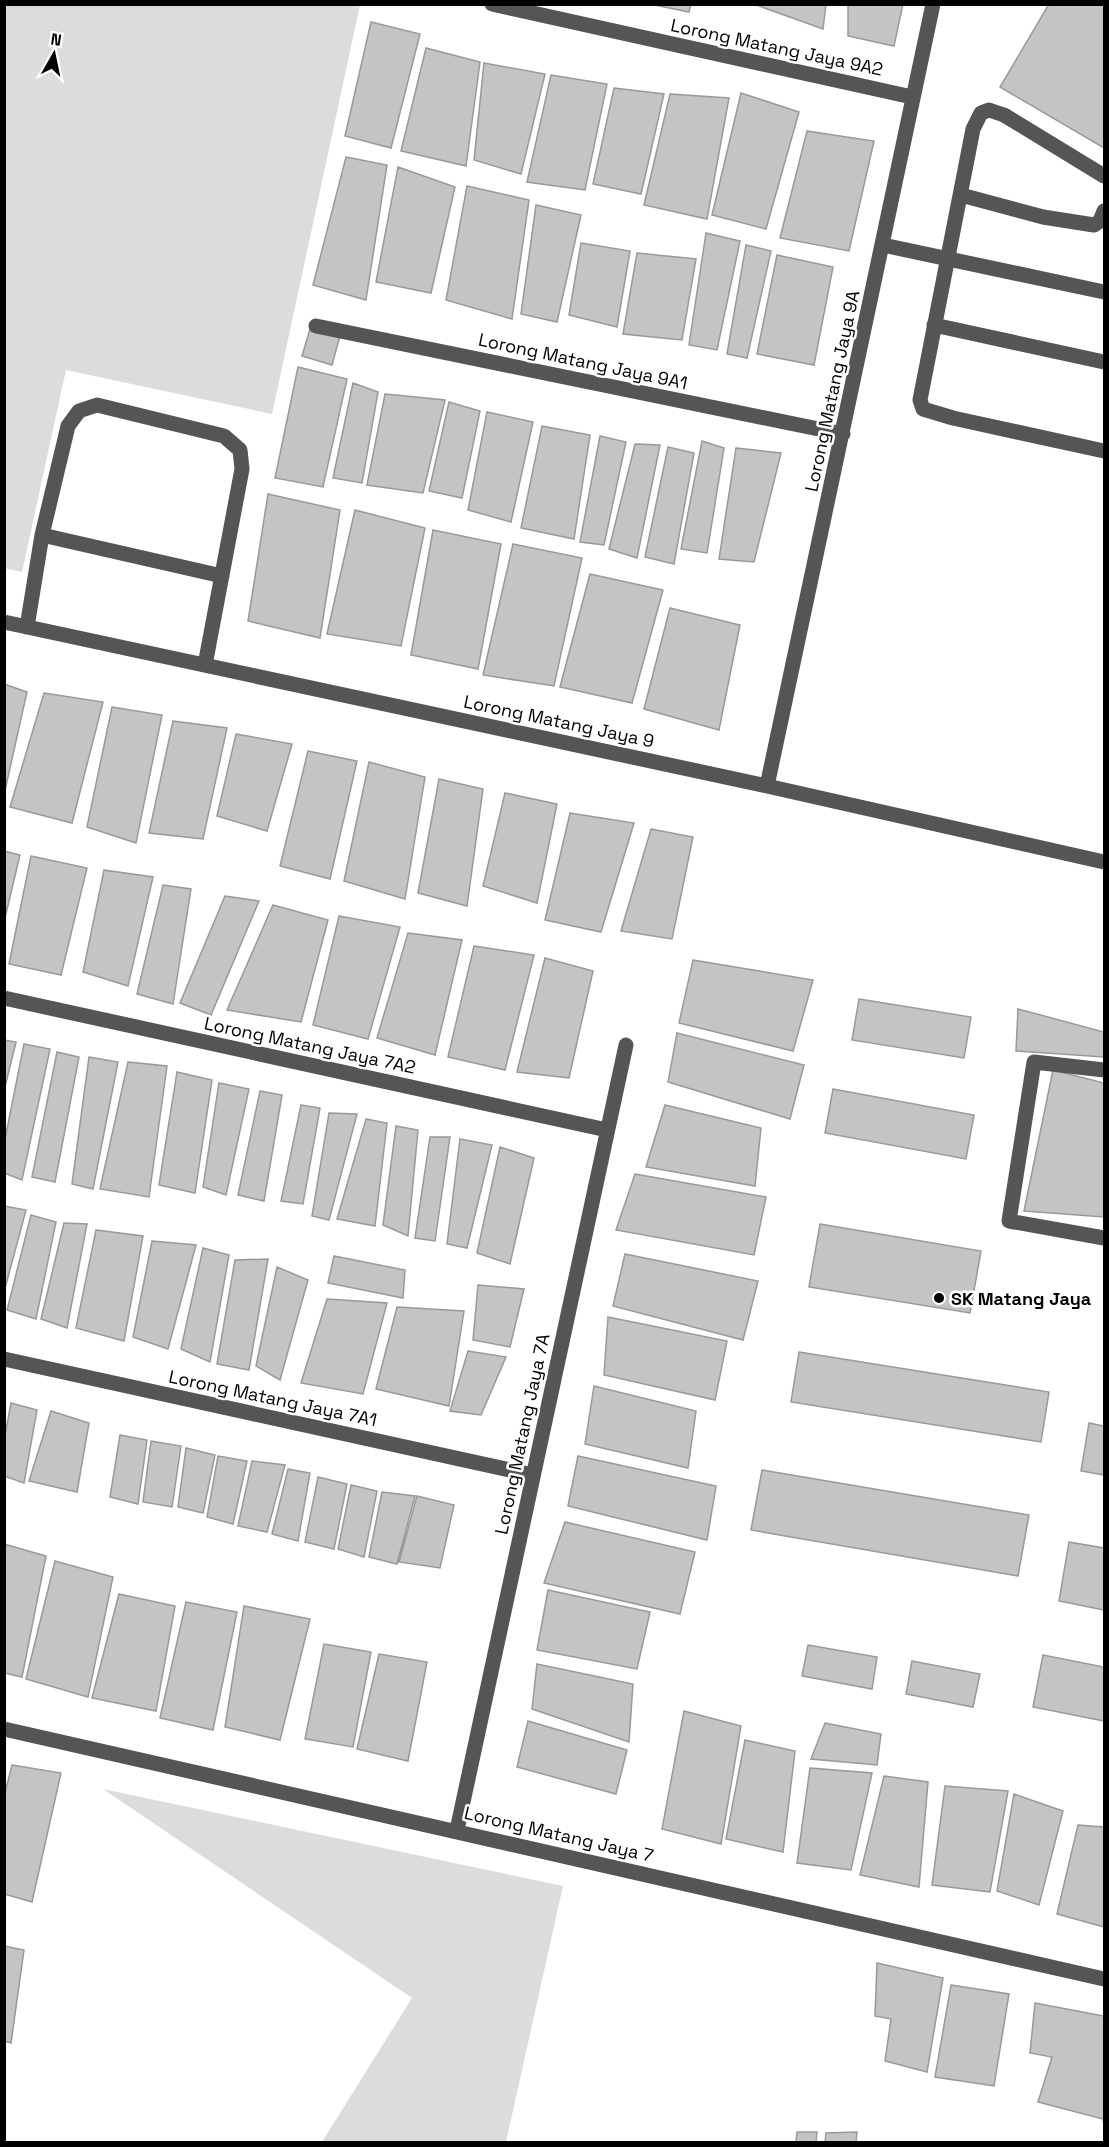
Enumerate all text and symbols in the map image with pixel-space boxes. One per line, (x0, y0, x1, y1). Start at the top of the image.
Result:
street label: Lorong Matang Jaya 9A2 (669, 13, 885, 81)
north arrow (24, 24, 84, 84)
text: N (49, 28, 63, 51)
street label: Lorong Matang Jaya 9A (799, 288, 865, 494)
street label: Lorong Matang Jaya 9A1 (476, 328, 690, 394)
street label: Lorong Matang Jaya 9 (462, 690, 656, 752)
street label: Lorong Matang Jaya 7A2 (202, 1011, 418, 1079)
place label: SK Matang Jaya (951, 1287, 1092, 1310)
marker: SK Matang Jaya (932, 1291, 946, 1305)
street label: Lorong Matang Jaya 7A (489, 1332, 555, 1536)
street label: Lorong Matang Jaya 7A1 (167, 1365, 379, 1431)
street label: Lorong Matang Jaya 7 (462, 1801, 656, 1867)

